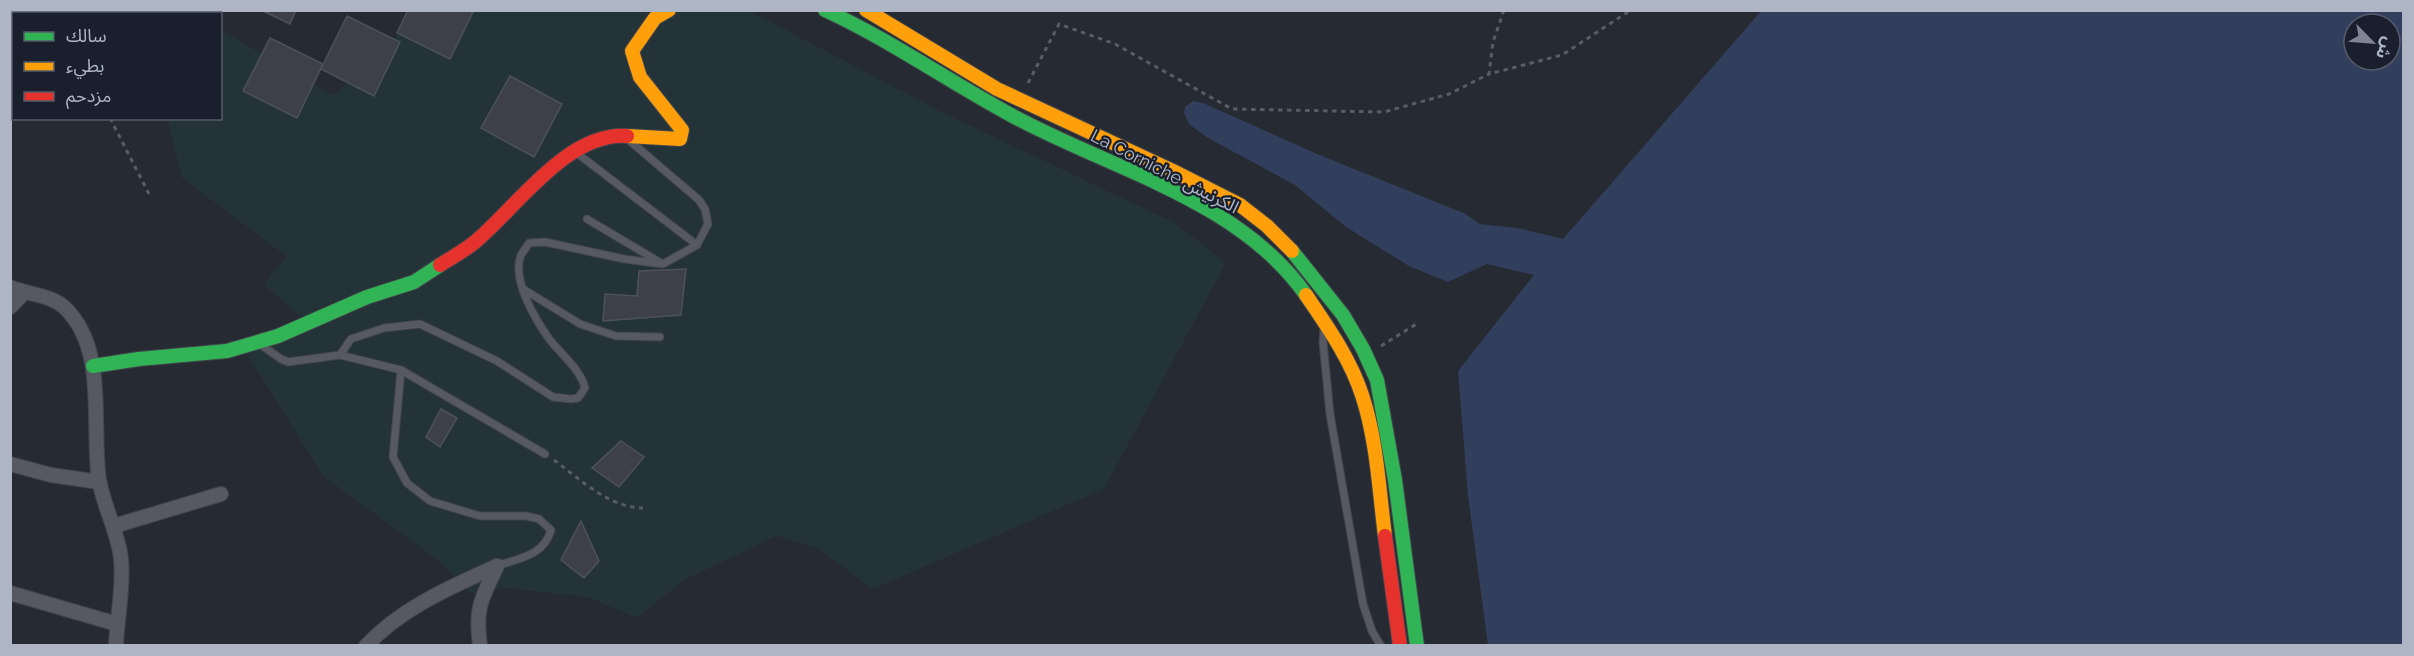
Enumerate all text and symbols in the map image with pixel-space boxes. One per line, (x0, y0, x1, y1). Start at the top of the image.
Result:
legend (12, 12, 222, 120)
north arrow (2342, 12, 2402, 72)
text: سالك (66, 25, 107, 46)
text: ش (2372, 34, 2398, 62)
text: بطيء (66, 55, 104, 79)
text: مزدحم (66, 85, 111, 109)
street label: La Corniche الكرنيش (1087, 125, 1243, 218)

